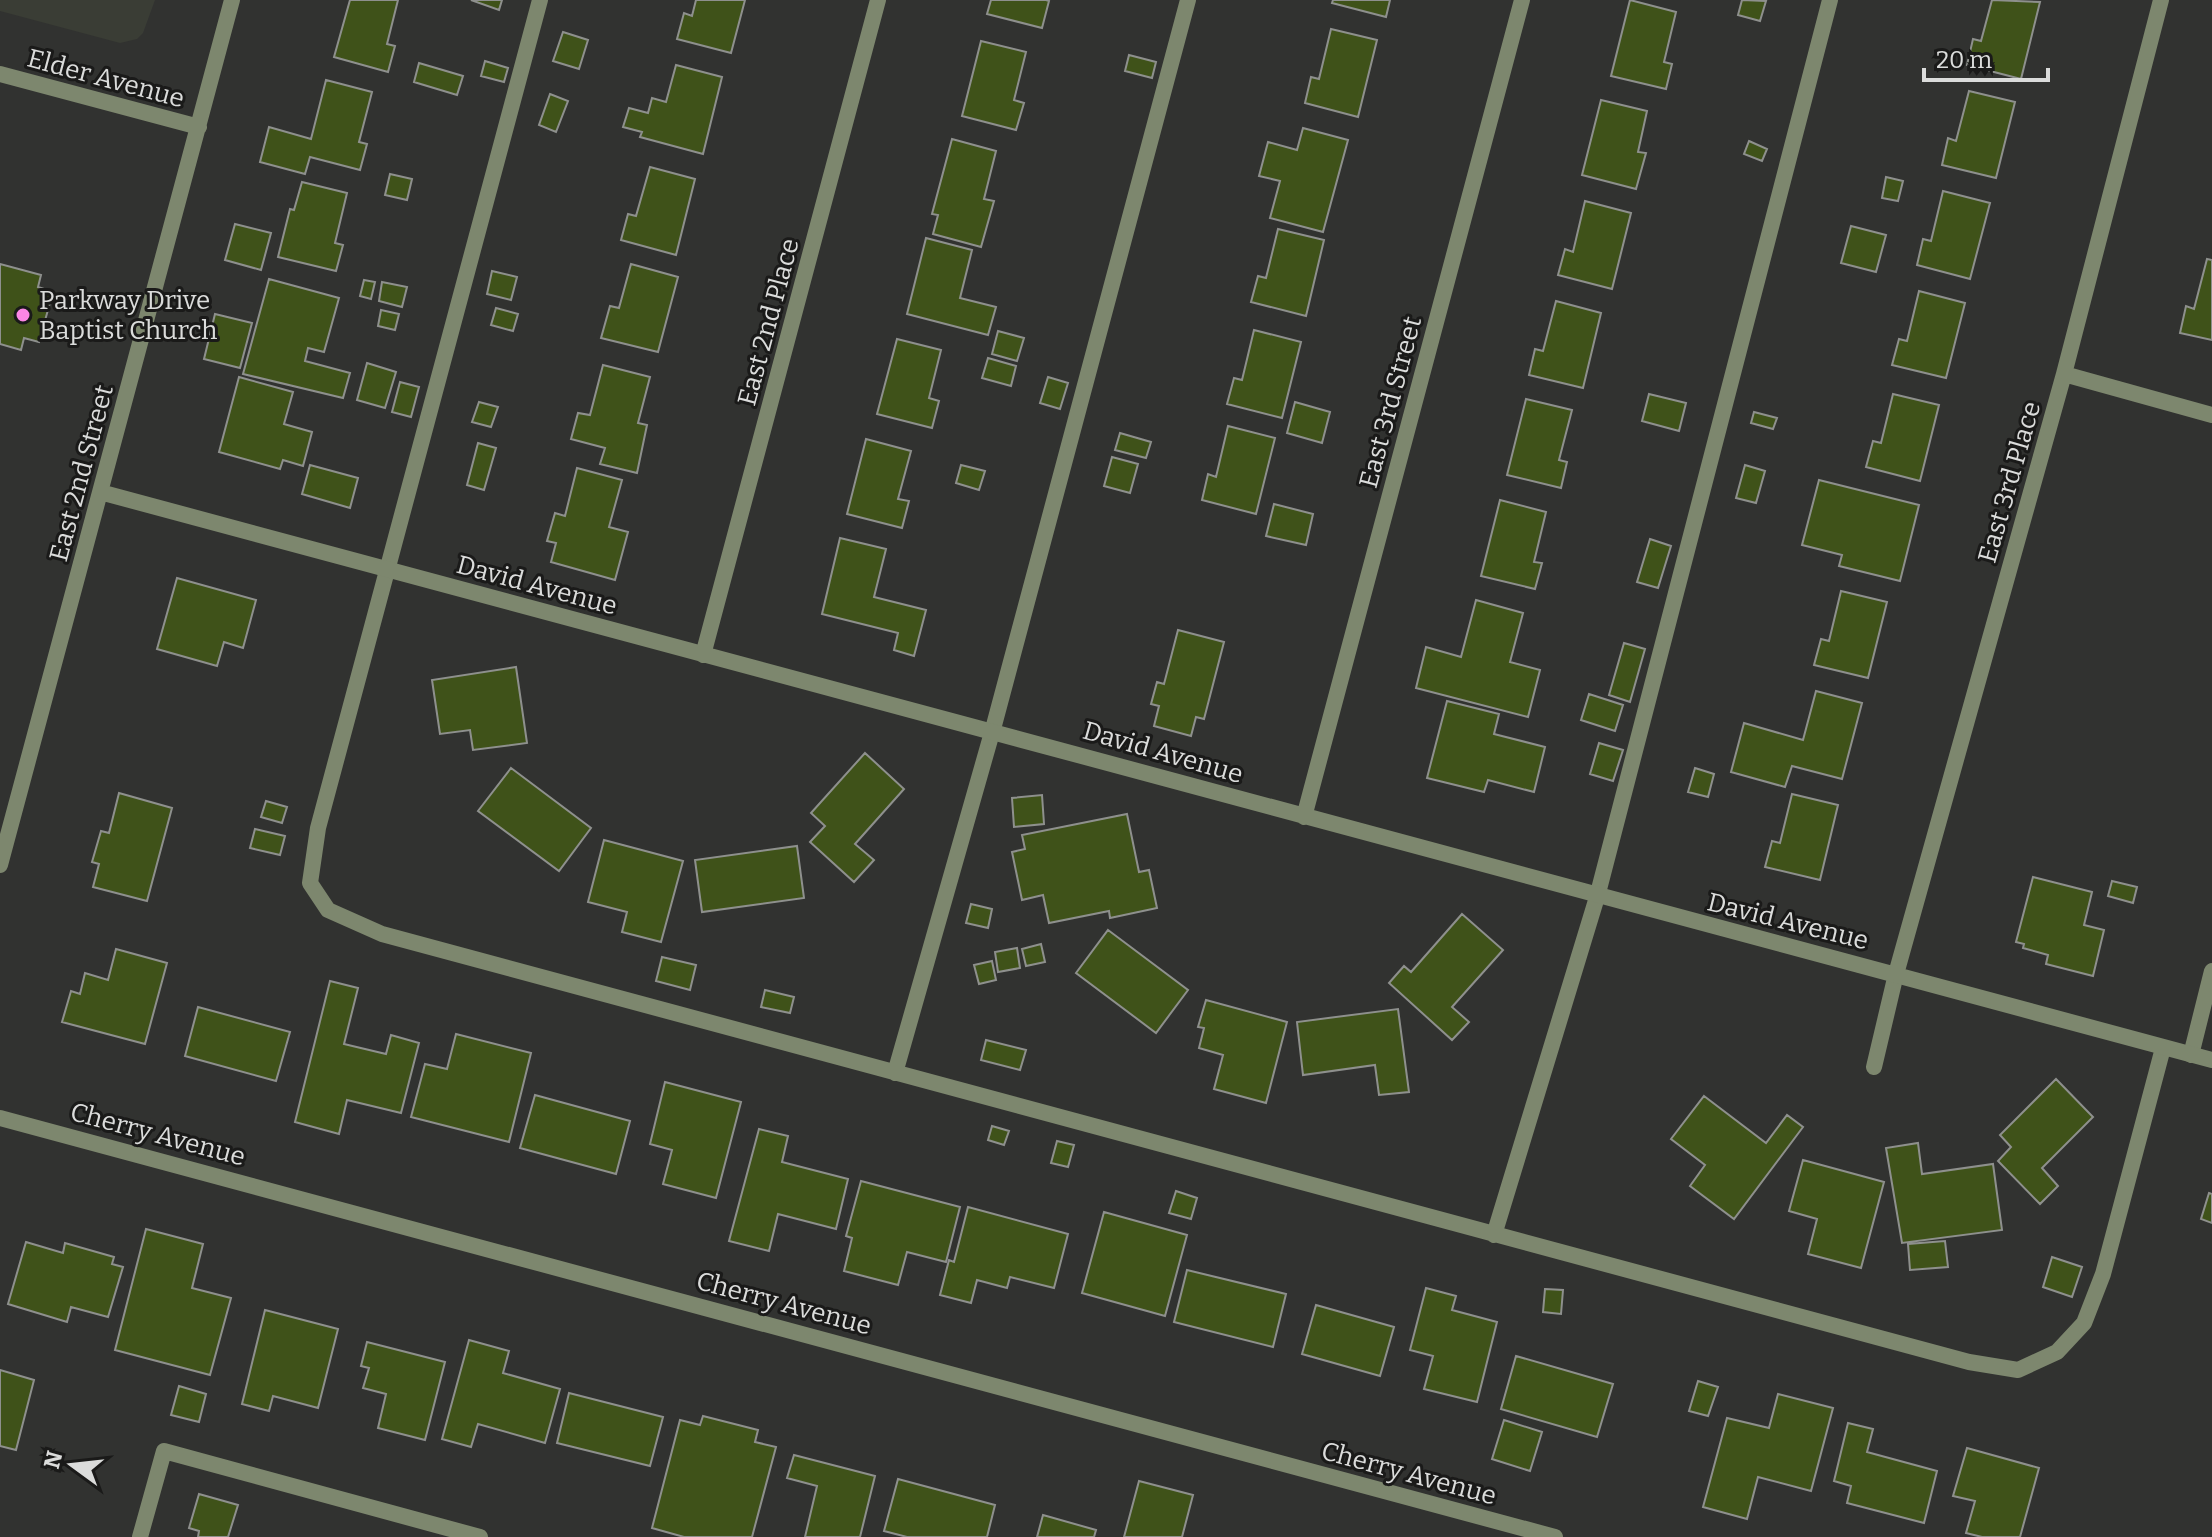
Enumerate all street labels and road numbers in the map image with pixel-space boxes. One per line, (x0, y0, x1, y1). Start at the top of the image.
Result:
street label: Elder Avenue (24, 43, 188, 114)
street label: East 2nd Place (731, 235, 806, 409)
street label: East 3rd Street (1353, 312, 1428, 491)
street label: East 2nd Street (43, 381, 120, 565)
street label: East 3rd Place (1972, 398, 2047, 566)
street label: David Avenue (453, 549, 621, 622)
street label: David Avenue (1079, 715, 1246, 790)
street label: David Avenue (1704, 886, 1872, 956)
street label: Cherry Avenue (67, 1096, 249, 1173)
street label: Cherry Avenue (693, 1265, 875, 1342)
street label: Cherry Avenue (1318, 1435, 1500, 1512)

